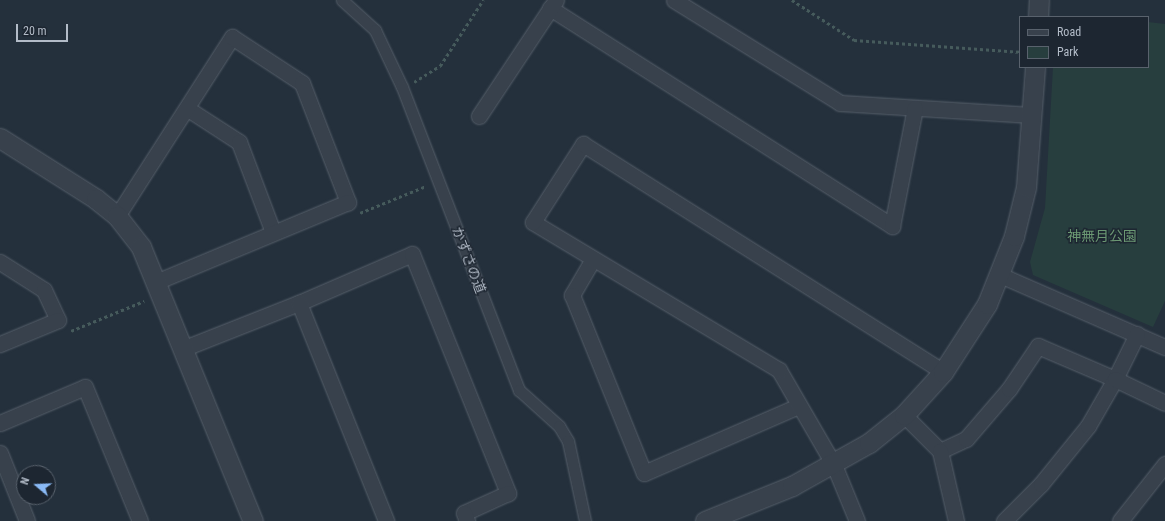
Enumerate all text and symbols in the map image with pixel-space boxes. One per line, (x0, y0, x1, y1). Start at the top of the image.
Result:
scale bar (18, 16, 70, 42)
legend (1019, 16, 1149, 68)
text: 20 m (23, 24, 47, 38)
text: Road (1057, 25, 1081, 39)
text: Park (1057, 45, 1078, 59)
street label: かずさの道 (449, 224, 489, 296)
park label: 神無月公園 (1067, 228, 1137, 244)
north arrow (16, 465, 56, 505)
text: N (18, 476, 32, 487)

